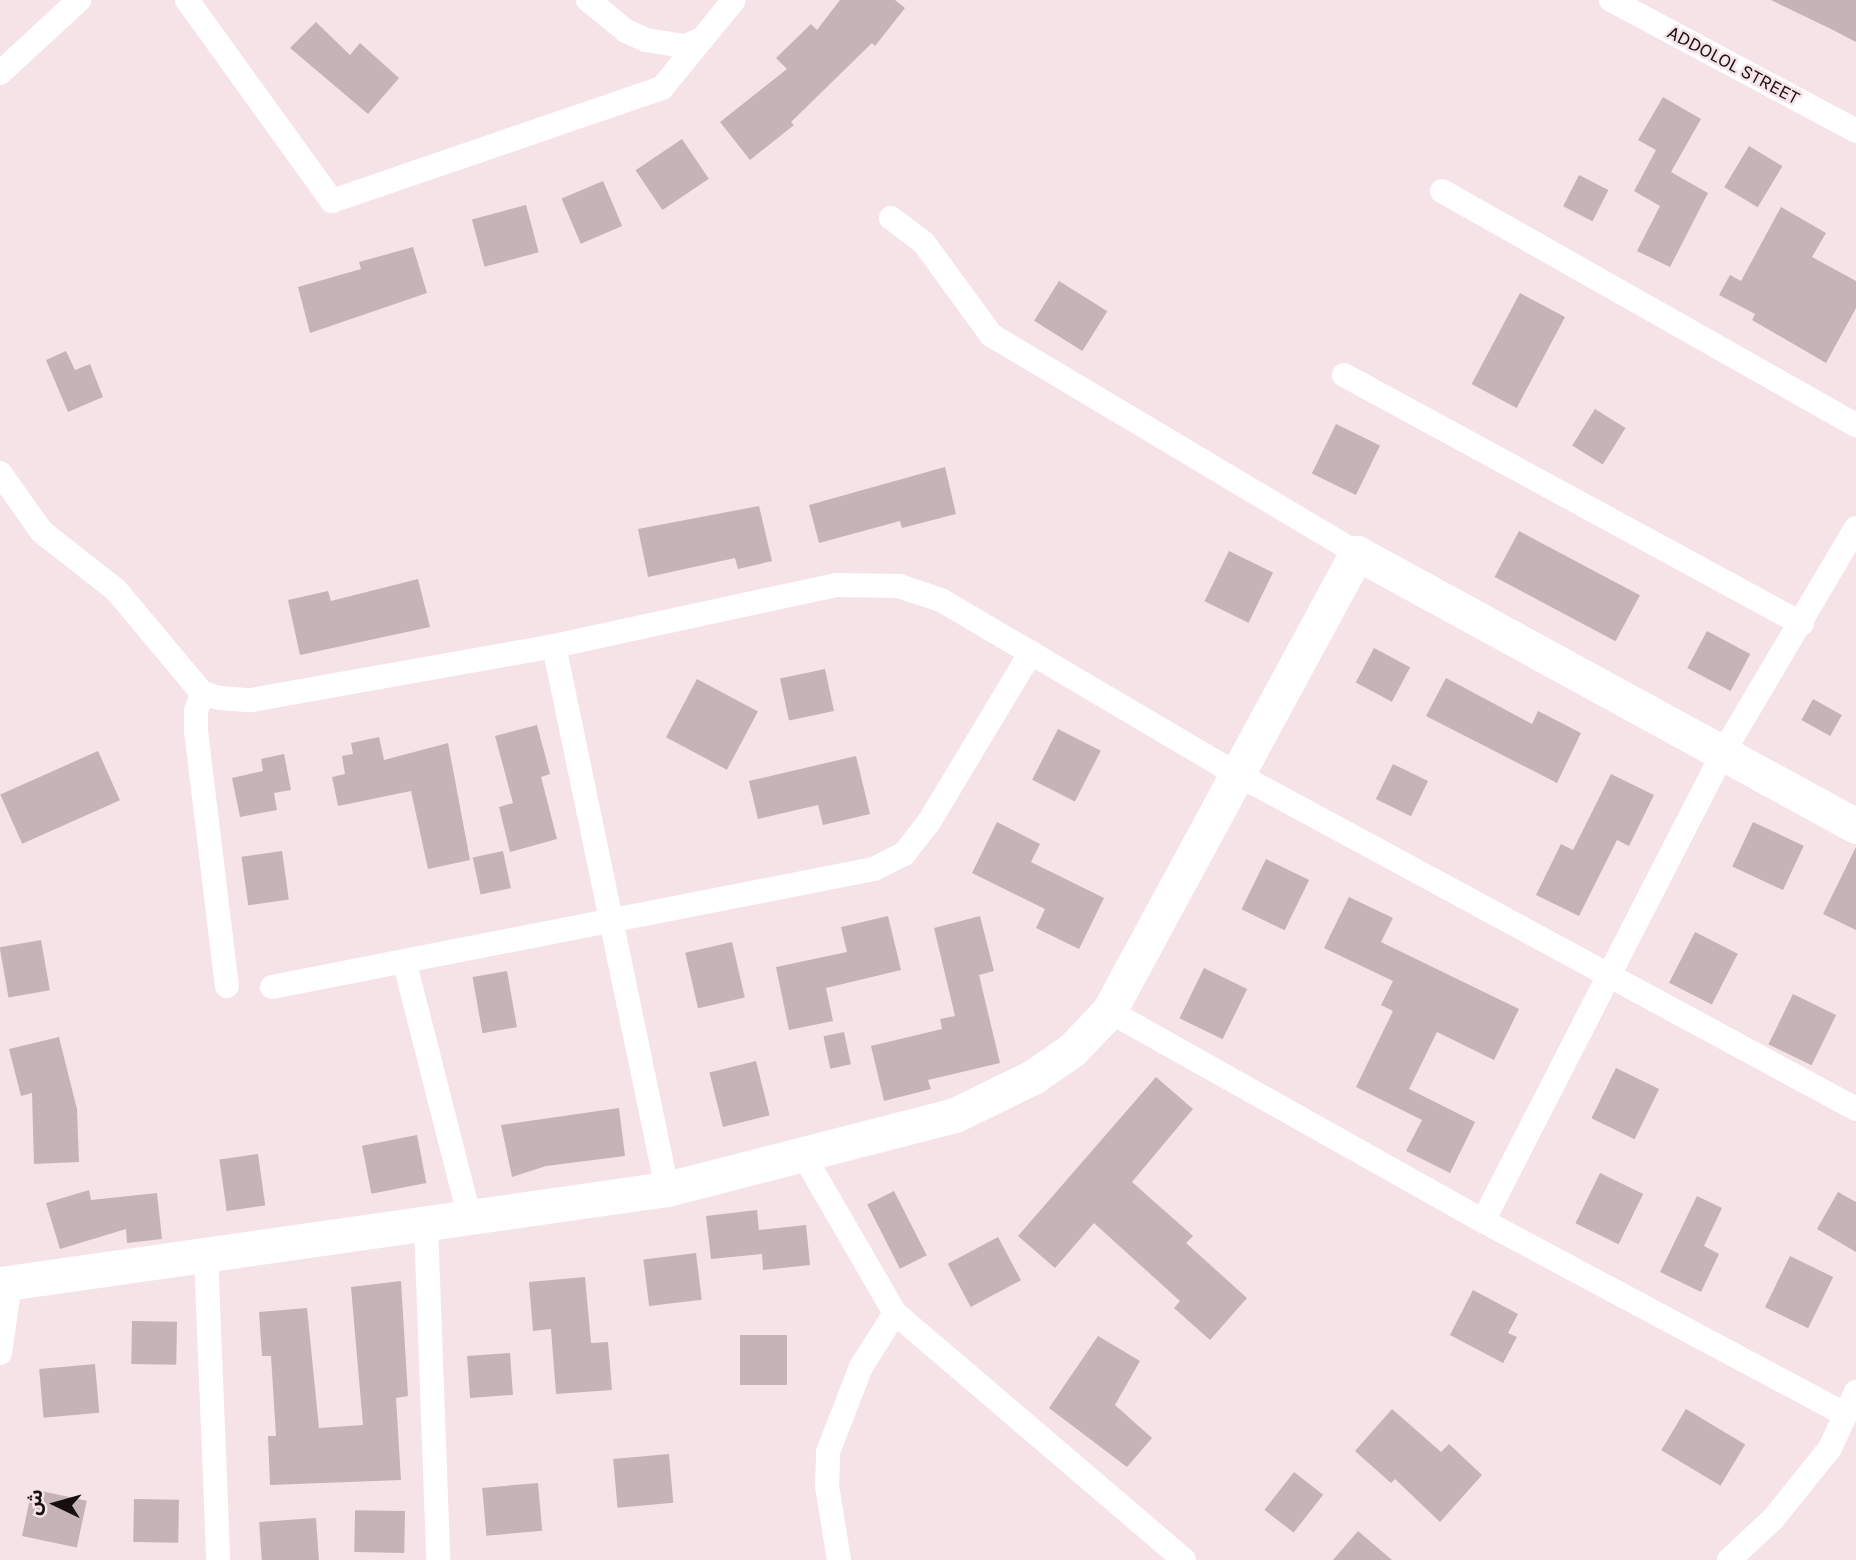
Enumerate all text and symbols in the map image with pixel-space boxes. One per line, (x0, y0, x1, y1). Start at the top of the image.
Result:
street label: ADDOLOL STREET (1663, 22, 1803, 110)
north arrow (21, 1469, 91, 1539)
text: ش (23, 1488, 47, 1516)

